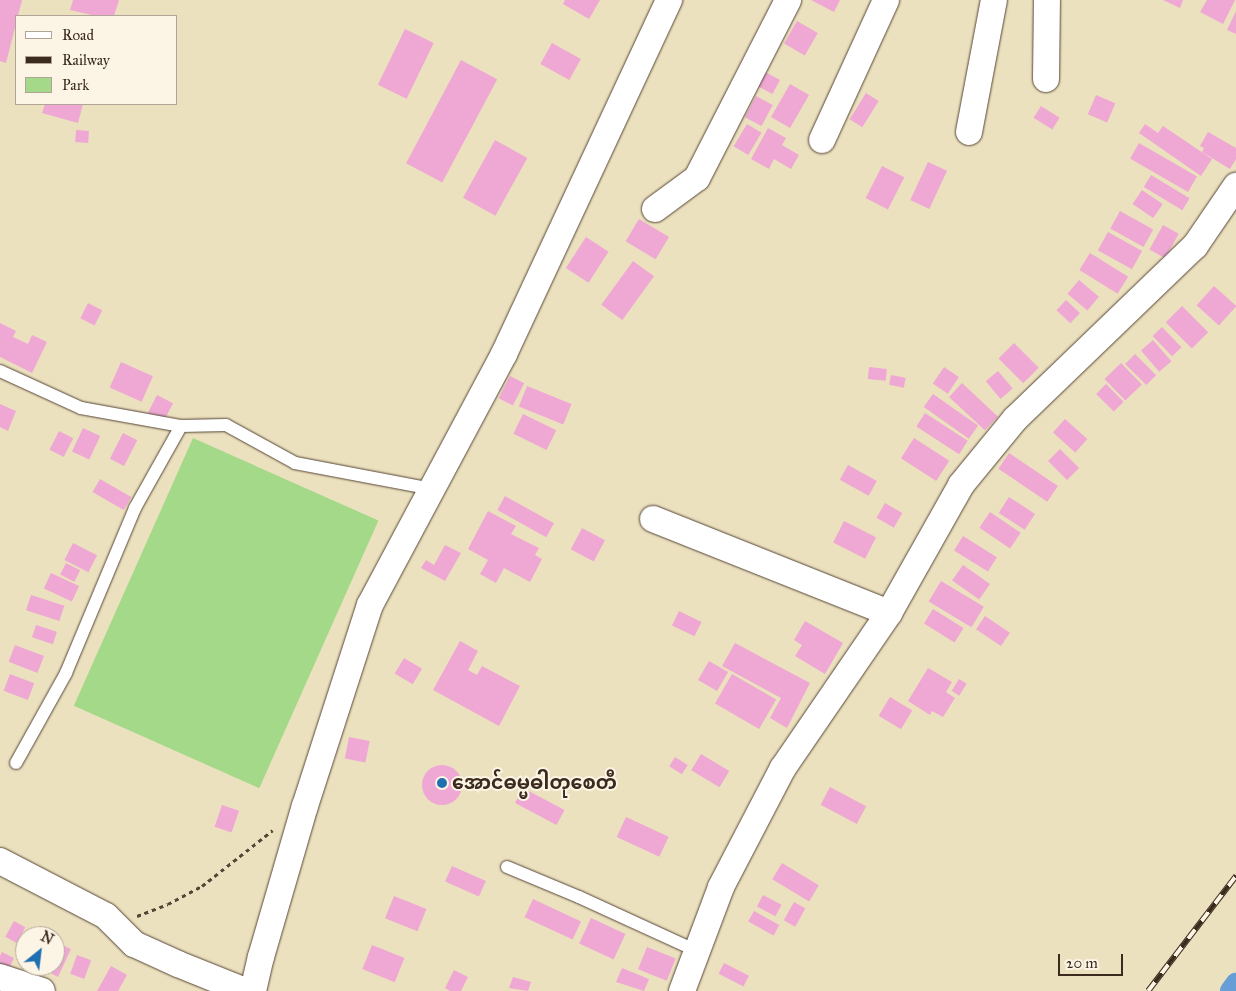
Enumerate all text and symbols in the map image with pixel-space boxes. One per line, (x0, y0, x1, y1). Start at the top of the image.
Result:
legend (15, 15, 178, 105)
text: Road (62, 26, 94, 44)
text: Railway (62, 51, 110, 69)
text: Park (62, 76, 89, 94)
place label: အောင်ဓမ္မဓါတုစေတီ (452, 772, 617, 794)
marker: အောင်ဓမ္မဓါတုစေတီ (436, 777, 448, 789)
north arrow (15, 926, 65, 976)
text: N (38, 928, 56, 949)
scale bar (1061, 944, 1126, 976)
text: 20 m (1066, 954, 1098, 972)

